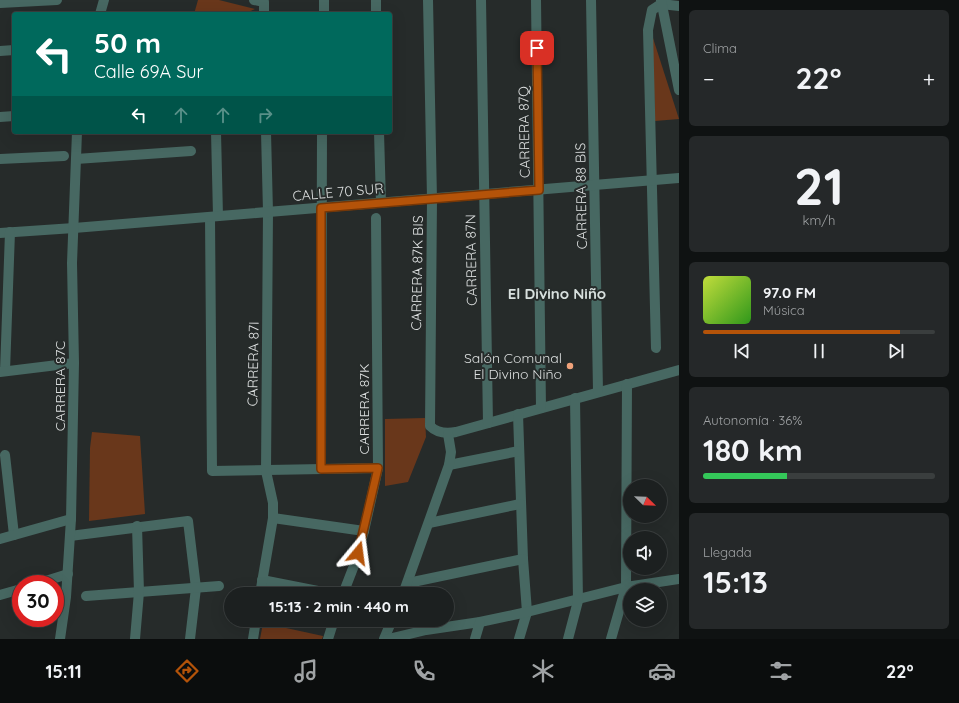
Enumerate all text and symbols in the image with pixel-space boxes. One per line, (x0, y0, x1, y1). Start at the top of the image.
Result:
text: 50 m (94, 25, 161, 60)
icon: left (28, 28, 80, 80)
pin (520, 31, 554, 65)
icon: arrive (526, 37, 548, 59)
text: Clima (703, 40, 737, 56)
text: 22° (796, 59, 841, 97)
text: Calle 69A Sur (94, 60, 203, 83)
text: − (703, 65, 714, 93)
text: + (923, 65, 935, 93)
street label: CARRERA 87Q (514, 85, 534, 178)
icon: left (128, 104, 150, 126)
icon: ahead (170, 104, 192, 126)
icon: ahead (212, 104, 234, 126)
icon: right (254, 104, 276, 126)
street label: CARRERA 88 BIS (571, 142, 591, 249)
text: 21 (794, 153, 844, 218)
street label: CALLE 70 SUR (292, 179, 384, 205)
text: km/h (803, 212, 835, 228)
street label: CARRERA 87N (461, 214, 481, 306)
street label: CARRERA 87K BIS (407, 215, 427, 331)
text: 97.0 FM (763, 283, 816, 302)
district label: El Divino Niño (508, 284, 606, 303)
text: Música (763, 302, 805, 318)
street label: CARRERA 87I (243, 321, 263, 407)
icon: previous (731, 340, 753, 362)
icon: pause (808, 340, 830, 362)
icon: next (885, 340, 907, 362)
street label: CARRERA 87C (51, 341, 69, 431)
place label: Salón Comunal El Divino Niño (464, 349, 562, 383)
marker: Salón Comunal El Divino Niño (565, 361, 575, 371)
street label: CARRERA 87K (355, 364, 373, 454)
text: Autonomía · 36% (703, 412, 802, 428)
text: 180 km (703, 431, 803, 469)
north arrow (623, 479, 667, 523)
map controls (623, 479, 667, 627)
button: sound (623, 531, 667, 575)
position arrow (337, 532, 379, 574)
text: Llegada (703, 544, 752, 560)
text: 15:13 (703, 563, 768, 601)
speed limit sign: 30 (12, 575, 64, 627)
button: layers (623, 583, 667, 627)
text: 15:13 · 2 min · 440 m (269, 597, 409, 616)
icon: directions (173, 657, 201, 685)
icon: music (292, 657, 320, 685)
icon: phone (410, 657, 438, 685)
icon: climate (529, 657, 557, 685)
icon: car (648, 657, 676, 685)
icon: filters (767, 657, 795, 685)
text: 15:11 (45, 660, 82, 683)
text: 22° (886, 660, 914, 683)

